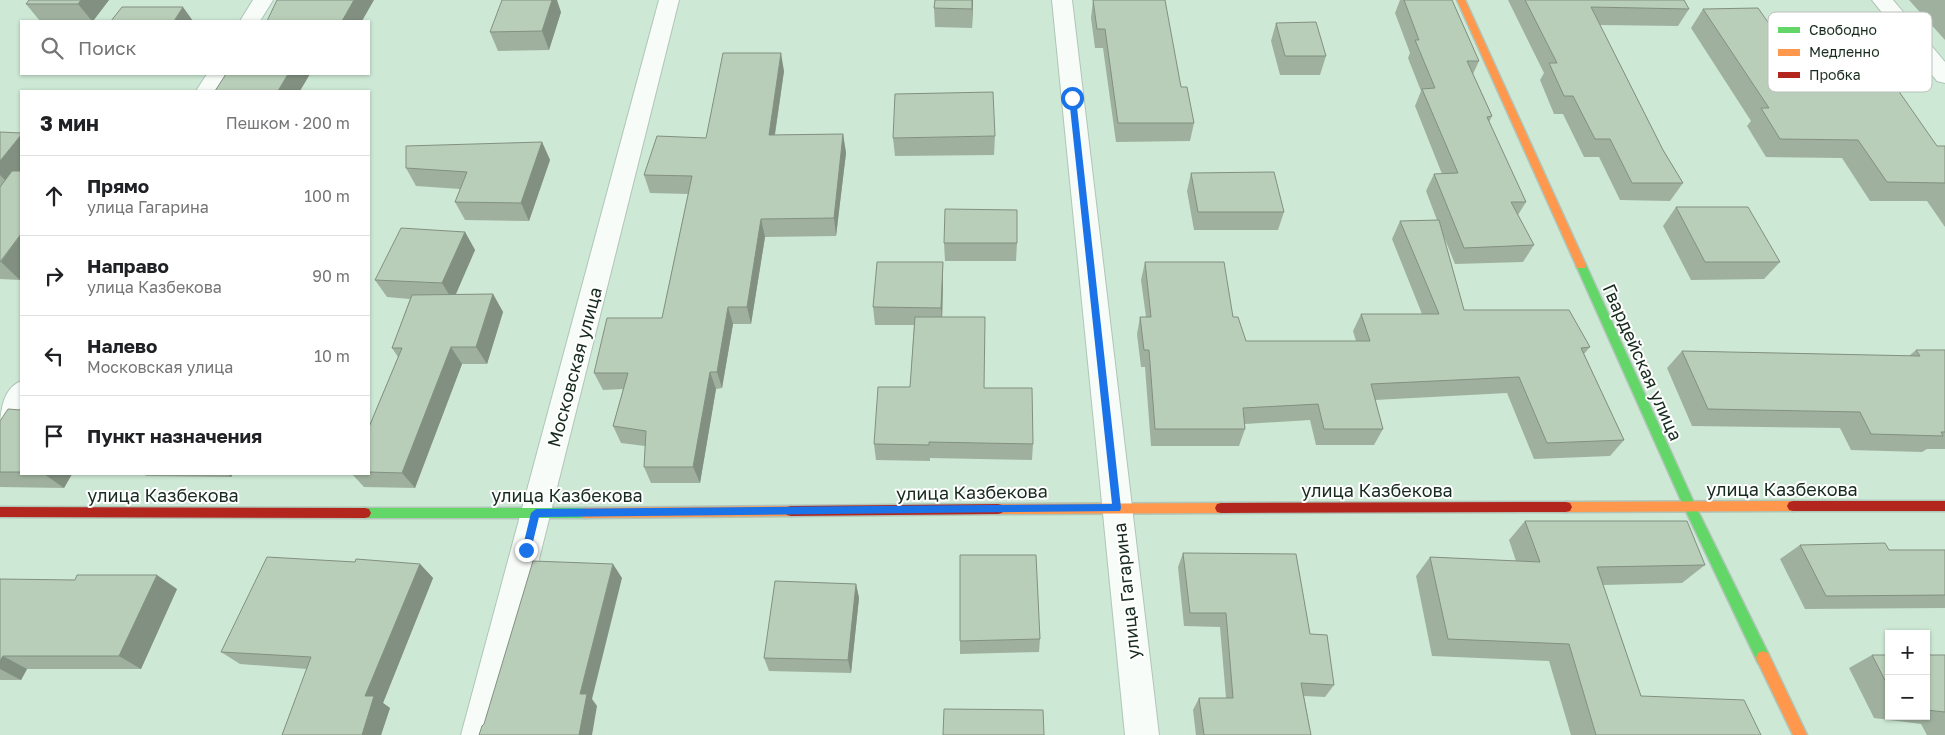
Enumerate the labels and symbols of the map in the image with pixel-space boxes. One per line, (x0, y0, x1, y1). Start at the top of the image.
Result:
legend (1768, 12, 1932, 92)
text: Свободно (1809, 21, 1877, 38)
text: Медленно (1809, 43, 1880, 60)
text: Пробка (1809, 66, 1861, 83)
route start (1061, 87, 1084, 110)
street label: Гвардейская улица (1599, 280, 1687, 444)
street label: Московская улица (542, 285, 606, 449)
street label: улица Казбекова (1706, 478, 1858, 500)
street label: улица Казбекова (1301, 479, 1453, 501)
street label: улица Казбекова (896, 480, 1048, 504)
street label: улица Казбекова (87, 484, 239, 506)
street label: улица Казбекова (491, 484, 643, 506)
street label: улица Гагарина (1108, 522, 1144, 660)
route end (515, 539, 538, 562)

